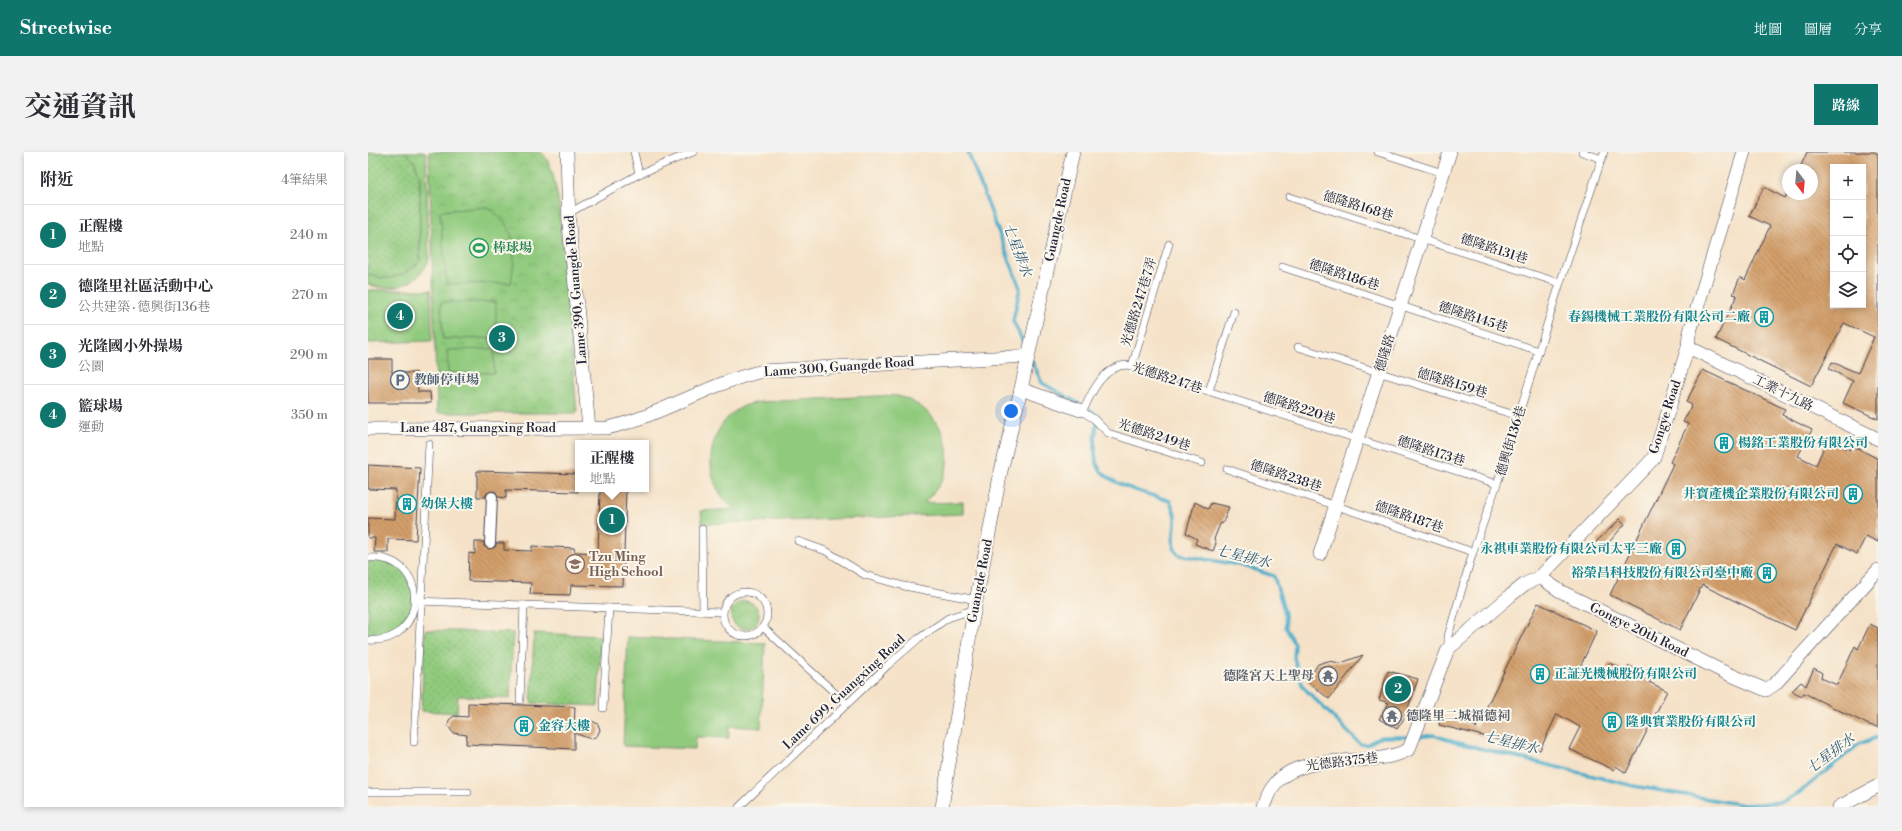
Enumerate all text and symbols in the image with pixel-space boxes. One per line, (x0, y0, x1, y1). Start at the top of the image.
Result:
text: Streetwise (20, 16, 112, 40)
text: 地圖 (1754, 21, 1782, 39)
text: 圖層 (1804, 21, 1832, 39)
text: 分享 (1854, 21, 1882, 39)
button: 路線 (1814, 84, 1878, 125)
text: 交通資訊 (24, 90, 136, 125)
north arrow (1782, 164, 1818, 200)
map controls (1830, 164, 1866, 308)
button: + (1830, 164, 1866, 200)
text: 附近 (40, 169, 74, 191)
text: 4筆結果 (281, 172, 328, 188)
street label: Guangde Road (1041, 176, 1075, 263)
street label: 德隆路168巷 (1321, 188, 1395, 224)
button: − (1830, 200, 1866, 236)
street label: Lame 390, Guangde Road (561, 214, 591, 365)
text: 正醒樓 (78, 217, 123, 236)
water label: 七星排水 (999, 221, 1036, 281)
text: 1 (50, 227, 56, 243)
text: 240 m (290, 227, 328, 243)
street label: 德隆路131巷 (1458, 231, 1530, 267)
button: locate (1830, 236, 1866, 272)
sports icon: 棒球場 (468, 237, 490, 259)
text: 地點 (78, 239, 104, 255)
place label: 棒球場 (493, 240, 532, 256)
street label: 光德路247巷7弄 (1118, 255, 1160, 349)
street label: 德隆路186巷 (1307, 256, 1381, 294)
button: layers (1830, 272, 1866, 308)
text: 德隆里社區活動中心 (78, 277, 213, 296)
text: 2 (49, 287, 57, 303)
text: 270 m (292, 287, 328, 303)
street label: 德隆路145巷 (1436, 298, 1510, 336)
text: 公共建築 · 德興街136巷 (78, 299, 210, 315)
pin: 4 (387, 301, 413, 331)
building icon: 春錫機械工業股份有限公司二廠 (1753, 306, 1775, 328)
place label: 春錫機械工業股份有限公司二廠 (1568, 309, 1750, 325)
pin: 3 (489, 323, 515, 353)
street label: 德隆路 (1372, 332, 1398, 374)
text: 光隆國小外操場 (78, 337, 183, 356)
text: 3 (49, 347, 57, 363)
text: 290 m (290, 347, 328, 363)
street label: Lame 300, Guangde Road (763, 354, 915, 380)
text: 公園 (78, 359, 104, 375)
street label: 光德路247巷 (1130, 359, 1204, 397)
street label: 德隆路159巷 (1415, 365, 1489, 401)
parking icon: 教師停車場 (389, 369, 411, 391)
place label: 教師停車場 (414, 372, 479, 388)
street label: 工業十九路 (1750, 372, 1816, 414)
street label: Gongye Road (1646, 377, 1685, 456)
street label: 德隆路220巷 (1261, 389, 1337, 427)
text: 籃球場 (78, 397, 123, 416)
your location (1001, 401, 1021, 421)
street label: 德興街136巷 (1493, 404, 1529, 478)
text: 4 (49, 407, 57, 423)
text: 350 m (291, 407, 328, 423)
street label: 光德路249巷 (1116, 416, 1192, 454)
text: 運動 (78, 419, 104, 435)
street label: Lane 487, Guangxing Road (400, 420, 557, 436)
street label: 德隆路173巷 (1395, 432, 1467, 470)
building icon: 楊銘工業股份有限公司 (1713, 432, 1735, 454)
place label: 楊銘工業股份有限公司 (1738, 435, 1868, 451)
popup (575, 440, 649, 492)
text: 正醒樓 (589, 449, 635, 468)
street label: 德隆路238巷 (1248, 457, 1324, 495)
text: 地點 (589, 471, 616, 487)
building icon: 井寶產機企業股份有限公司 (1842, 483, 1864, 505)
place label: 井寶產機企業股份有限公司 (1683, 486, 1839, 502)
building icon: 幼保大樓 (396, 493, 418, 515)
place label: 幼保大樓 (421, 496, 473, 512)
street label: 德隆路187巷 (1372, 498, 1446, 536)
pin: 1 (599, 505, 625, 535)
street label: Guangde Road (964, 537, 996, 624)
building icon: 永祺車業股份有限公司太平三廠 (1665, 538, 1687, 560)
water label: 七星排水 (1214, 541, 1274, 573)
place label: 永祺車業股份有限公司太平三廠 (1480, 541, 1662, 557)
place label: Tzu Ming High School (589, 549, 664, 580)
school or university icon: Tzu Ming High School (564, 553, 586, 575)
building icon: 裕榮昌科技股份有限公司臺中廠 (1756, 562, 1778, 584)
place label: 裕榮昌科技股份有限公司臺中廠 (1571, 565, 1753, 581)
street label: Gongye 20th Road (1587, 599, 1692, 661)
street label: Lame 699, Guangxing Road (780, 631, 909, 753)
building icon: 正証光機械股份有限公司 (1529, 663, 1551, 685)
temple icon: 德隆宮天上聖母 (1317, 665, 1339, 687)
place label: 正証光機械股份有限公司 (1554, 666, 1697, 682)
place label: 德隆宮天上聖母 (1223, 668, 1314, 684)
pin: 2 (1385, 674, 1411, 704)
temple icon: 德隆里二城福德祠 (1381, 705, 1403, 727)
place label: 德隆里二城福德祠 (1406, 708, 1510, 724)
building icon: 隆典實業股份有限公司 (1601, 711, 1623, 733)
place label: 隆典實業股份有限公司 (1626, 714, 1756, 730)
building icon: 金容大樓 (513, 715, 535, 737)
place label: 金容大樓 (538, 718, 590, 734)
water label: 七星排水 (1482, 727, 1542, 759)
water label: 七星排水 (1803, 729, 1860, 778)
street label: 光德路375巷 (1305, 750, 1379, 774)

